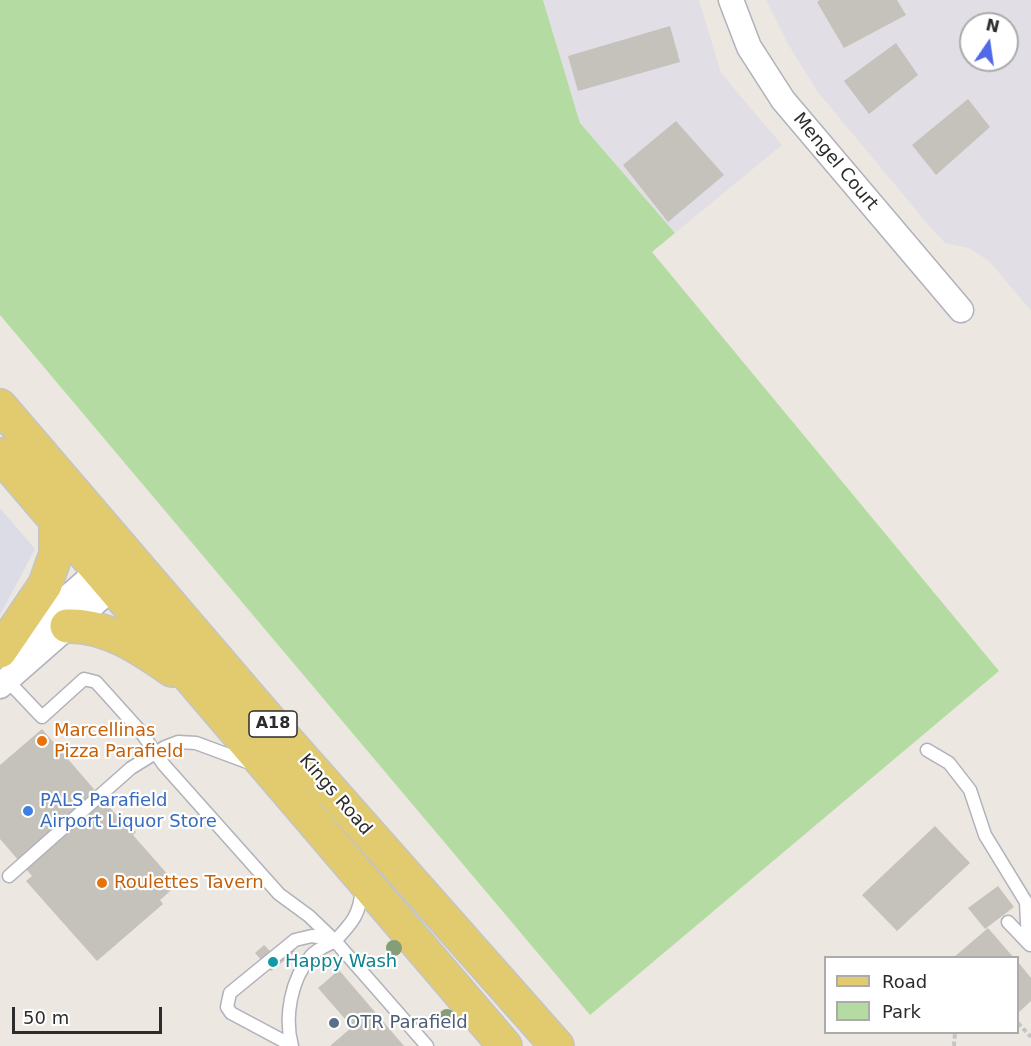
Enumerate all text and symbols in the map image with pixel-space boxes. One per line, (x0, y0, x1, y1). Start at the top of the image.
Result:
north arrow (959, 12, 1019, 72)
text: N (984, 15, 1001, 37)
street label: Mengel Court (788, 109, 882, 215)
road number: A18 (249, 711, 297, 737)
place label: Marcellinas Pizza Parafield (54, 720, 183, 762)
marker: Marcellinas Pizza Parafield (35, 734, 49, 748)
street label: Kings Road (294, 750, 376, 840)
place label: PALS Parafield Airport Liquor Store (40, 790, 217, 832)
marker: PALS Parafield Airport Liquor Store (21, 804, 35, 818)
place label: Roulettes Tavern (114, 872, 264, 894)
marker: Roulettes Tavern (95, 876, 109, 890)
place label: Happy Wash (285, 951, 397, 973)
marker: Happy Wash (266, 955, 280, 969)
legend (824, 956, 1019, 1034)
text: Road (882, 971, 927, 992)
scale bar (15, 995, 165, 1033)
text: Park (882, 1001, 921, 1022)
text: 50 m (23, 1007, 69, 1028)
place label: OTR Parafield (346, 1012, 468, 1034)
marker: OTR Parafield (327, 1016, 341, 1030)

